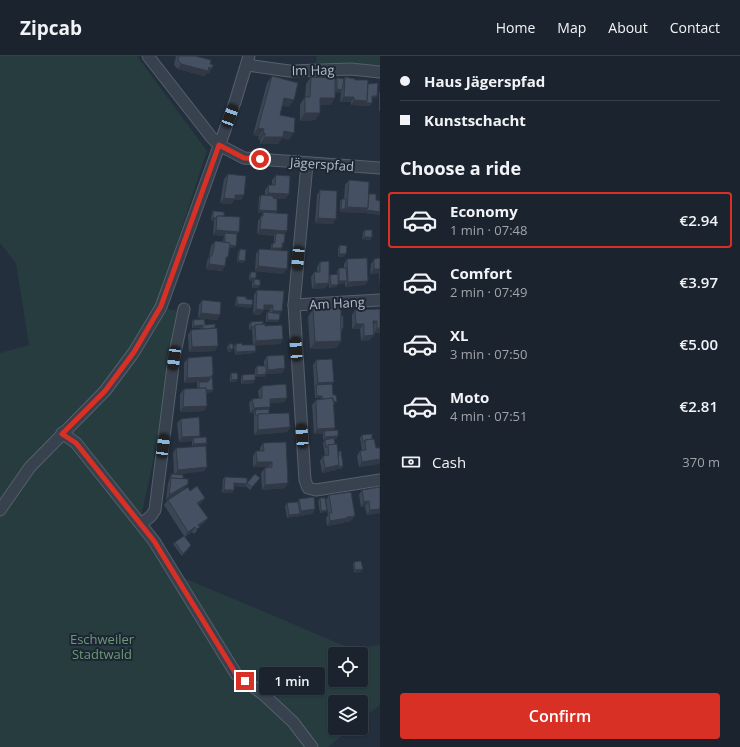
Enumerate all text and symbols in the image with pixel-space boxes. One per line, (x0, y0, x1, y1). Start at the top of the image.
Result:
text: Zipcab (20, 15, 82, 41)
text: Home (496, 18, 535, 37)
text: Map (557, 18, 586, 37)
text: About (608, 18, 648, 37)
text: Contact (670, 18, 720, 37)
street label: Im Hag (291, 61, 335, 79)
text: Haus Jägerspfad (424, 71, 545, 91)
car (220, 103, 240, 129)
text: Kunstschacht (424, 110, 526, 130)
route start (251, 150, 269, 168)
street label: Jägerspfad (287, 153, 355, 175)
text: Choose a ride (400, 156, 521, 180)
text: Economy (450, 201, 518, 221)
icon: car (402, 202, 438, 238)
text: €2.94 (680, 210, 718, 230)
text: 1 min · 07:48 (450, 221, 527, 239)
car (291, 246, 305, 270)
text: Comfort (450, 263, 512, 283)
icon: car (402, 264, 438, 300)
text: €3.97 (680, 272, 718, 292)
text: 2 min · 07:49 (450, 283, 527, 301)
street label: Am Hang (309, 293, 365, 313)
text: XL (450, 325, 468, 345)
icon: car (402, 326, 438, 362)
text: €5.00 (680, 334, 718, 354)
car (289, 337, 303, 361)
car (167, 345, 181, 371)
text: 3 min · 07:50 (450, 345, 527, 363)
text: Moto (450, 387, 489, 407)
icon: car (402, 388, 438, 424)
text: €2.81 (680, 396, 718, 416)
text: 4 min · 07:51 (450, 407, 527, 425)
car (295, 424, 309, 448)
car (155, 433, 171, 459)
icon: cash (400, 451, 422, 473)
text: Cash (432, 452, 466, 472)
text: 370 m (682, 453, 720, 471)
park label: Eschweiler Stadtwald (70, 630, 135, 663)
map controls (328, 647, 368, 735)
button: locate (328, 647, 368, 687)
callout: 1 min (259, 667, 325, 695)
route end (236, 672, 254, 690)
text: 1 min (274, 672, 310, 690)
button: Confirm (400, 693, 720, 739)
button: layers (328, 695, 368, 735)

